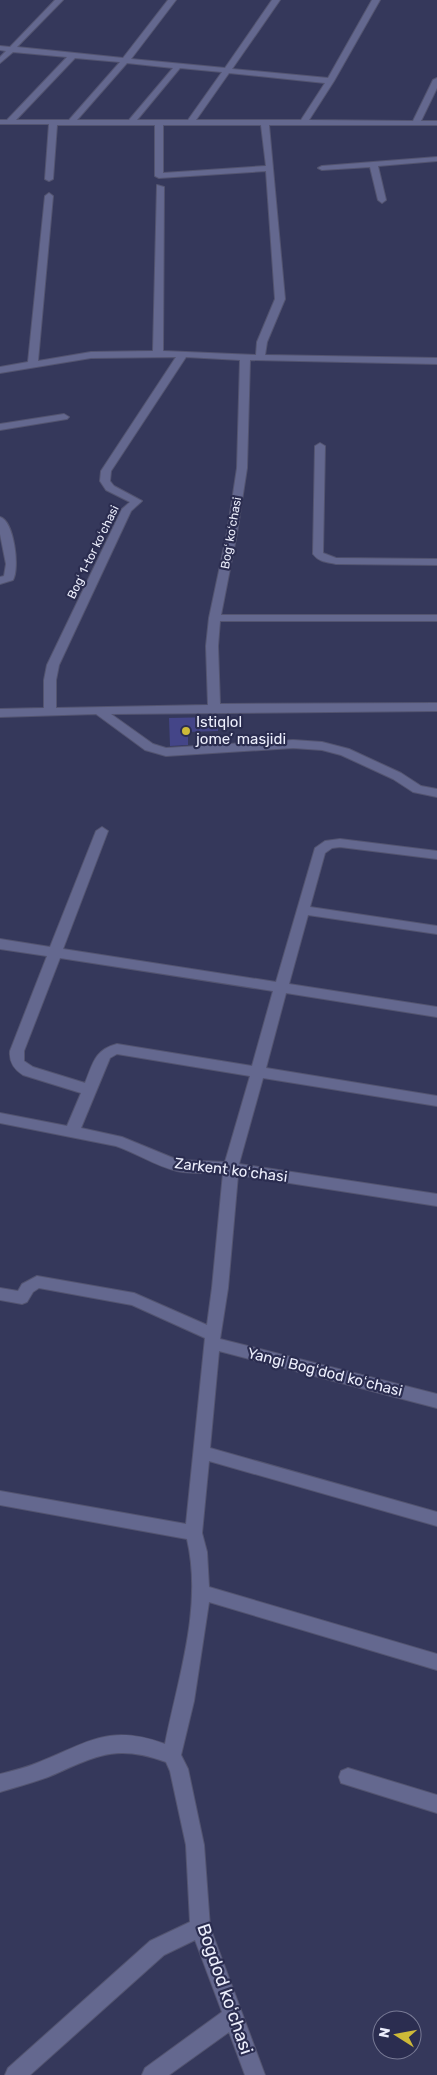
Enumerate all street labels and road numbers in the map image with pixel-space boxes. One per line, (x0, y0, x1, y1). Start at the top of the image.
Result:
street label: Bogʻ koʻchasi (218, 496, 244, 570)
street label: Bogʻ 1-tor koʻchasi (64, 503, 122, 601)
street label: Zarkent koʻchasi (174, 1154, 288, 1186)
street label: Yangi Bogʻdod koʻchasi (246, 1344, 404, 1400)
street label: Bogdod koʻchasi (192, 1921, 258, 2057)

